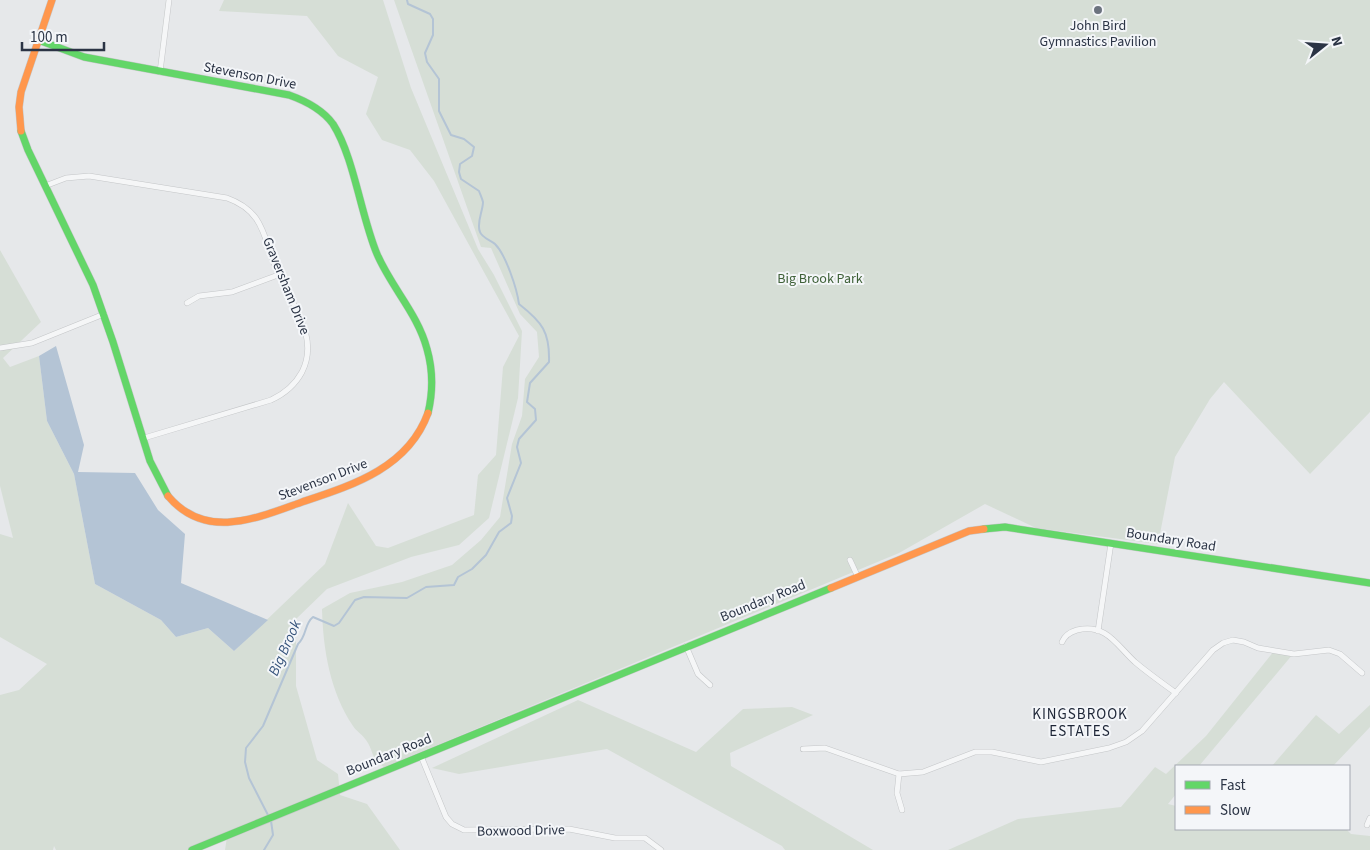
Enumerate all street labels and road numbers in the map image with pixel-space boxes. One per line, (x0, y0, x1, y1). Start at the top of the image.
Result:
street label: Stevenson Drive (202, 57, 298, 95)
street label: Graversham Drive (257, 234, 315, 338)
street label: Stevenson Drive (276, 454, 371, 506)
street label: Boundary Road (1125, 523, 1217, 557)
street label: Boundary Road (717, 575, 809, 627)
street label: Boundary Road (343, 729, 435, 781)
street label: Boxwood Drive (477, 820, 565, 842)

